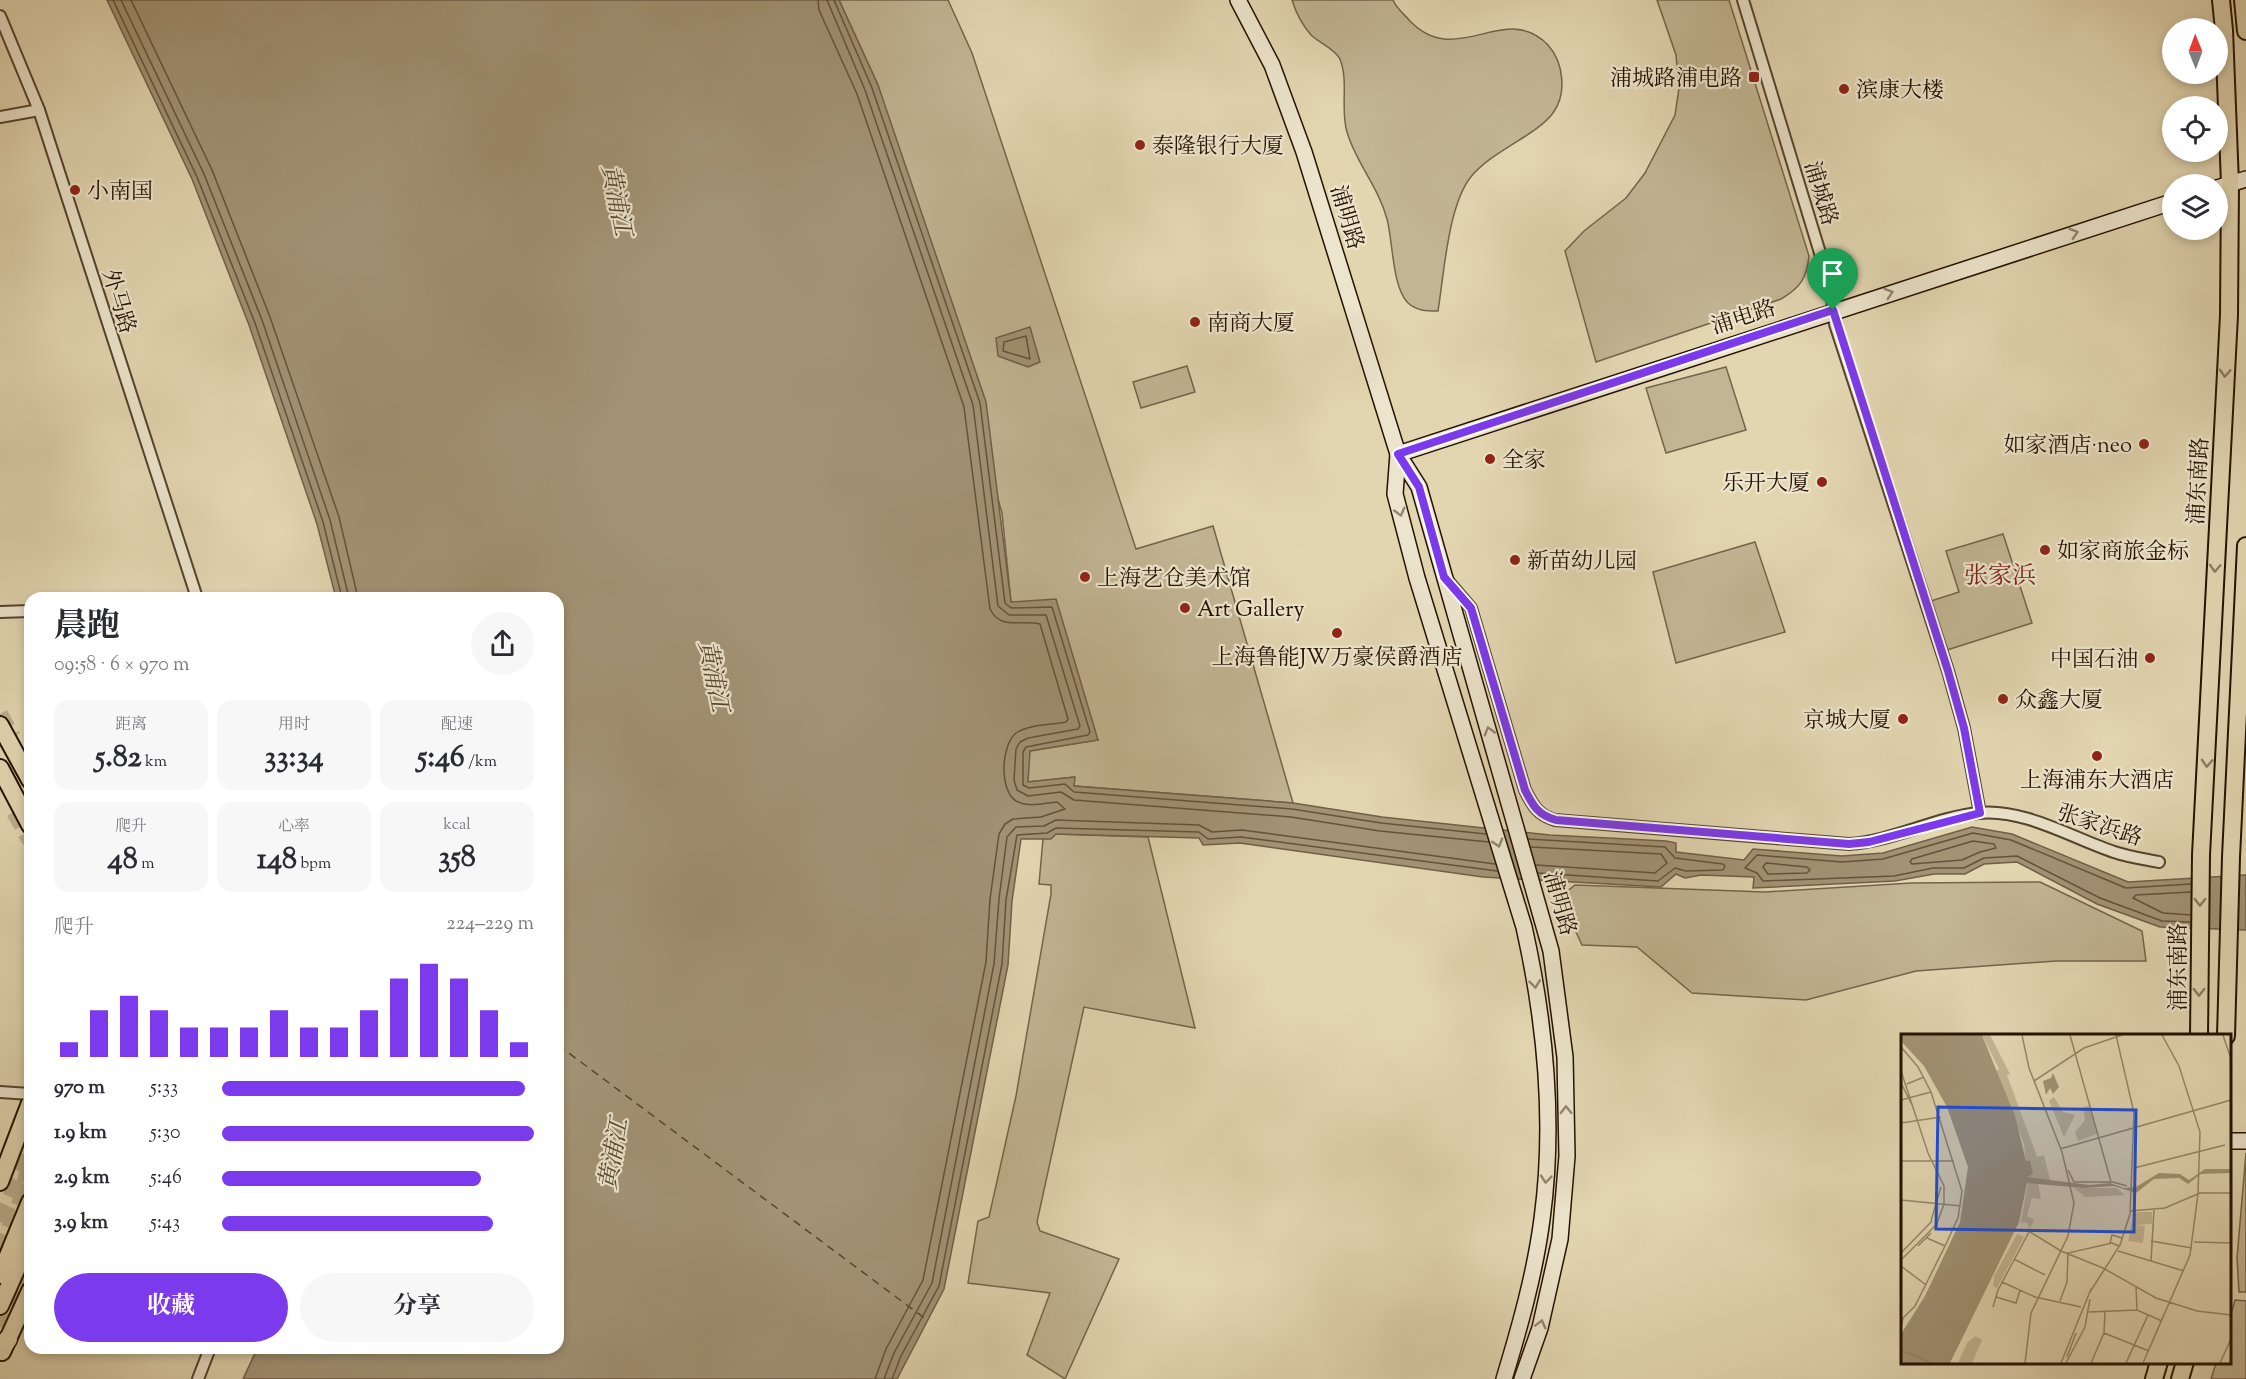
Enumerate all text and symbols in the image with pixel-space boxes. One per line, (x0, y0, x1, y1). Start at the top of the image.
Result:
north arrow (2162, 18, 2228, 84)
map controls (2162, 18, 2228, 240)
place label: 浦城路浦电路 (1610, 64, 1742, 96)
marker: 浦城路浦电路 (1747, 70, 1761, 84)
place label: 滨康大楼 (1856, 76, 1944, 108)
marker: 滨康大楼 (1837, 82, 1851, 96)
button: locate (2162, 96, 2228, 162)
place label: 泰隆银行大厦 (1152, 132, 1284, 164)
marker: 泰隆银行大厦 (1133, 138, 1147, 152)
street label: 浦城路 (1794, 158, 1844, 230)
water label: 黄浦江 (591, 162, 639, 242)
button: layers (2162, 174, 2228, 240)
place label: 小南国 (87, 177, 153, 209)
street label: 浦明路 (1320, 182, 1370, 254)
marker: 小南国 (68, 183, 82, 197)
one-way arrow (2068, 228, 2079, 241)
pin (1807, 248, 1858, 310)
icon: arrive (1816, 257, 1849, 290)
street label: 外马路 (92, 266, 142, 338)
one-way arrow (1883, 288, 1894, 300)
street label: 浦电路 (1708, 293, 1780, 344)
place label: 南商大厦 (1207, 309, 1295, 341)
marker: 南商大厦 (1188, 315, 1202, 329)
one-way arrow (2219, 369, 2232, 378)
place label: 如家酒店·neo (2003, 431, 2132, 463)
street label: 浦东南路 (2182, 436, 2218, 526)
marker: 如家酒店·neo (2137, 437, 2151, 451)
place label: 全家 (1502, 446, 1546, 478)
marker: 全家 (1483, 452, 1497, 466)
place label: 乐开大厦 (1722, 469, 1810, 501)
marker: 乐开大厦 (1815, 475, 1829, 489)
one-way arrow (1392, 507, 1405, 517)
place label: 如家商旅金标 (2057, 537, 2189, 569)
marker: 如家商旅金标 (2038, 543, 2052, 557)
place label: 新苗幼儿园 (1527, 547, 1637, 579)
marker: 新苗幼儿园 (1508, 553, 1522, 567)
district label: 张家浜 (1964, 560, 2036, 594)
one-way arrow (2209, 563, 2222, 572)
place label: 上海艺仓美术馆 (1097, 564, 1251, 596)
marker: 上海艺仓美术馆 (1078, 570, 1092, 584)
place label: Art Gallery (1197, 595, 1305, 627)
marker: Art Gallery (1178, 601, 1192, 615)
text: 晨跑 (54, 604, 120, 652)
button: share (471, 612, 534, 675)
marker: 上海鲁能JW万豪侯爵酒店 (1330, 626, 1344, 640)
water label: 黄浦江 (688, 638, 736, 718)
place label: 上海鲁能JW万豪侯爵酒店 (1212, 643, 1462, 675)
place label: 中国石油 (2050, 645, 2138, 677)
text: 09:58 · 6 × 970 m (54, 651, 190, 680)
marker: 中国石油 (2143, 651, 2157, 665)
place label: 众鑫大厦 (2015, 686, 2103, 718)
marker: 众鑫大厦 (1996, 692, 2010, 706)
place label: 京城大厦 (1803, 706, 1891, 738)
marker: 京城大厦 (1896, 712, 1910, 726)
text: 距离 (115, 714, 147, 737)
text: 用时 (278, 714, 310, 737)
text: 配速 (441, 714, 473, 737)
one-way arrow (1484, 727, 1496, 737)
text: 5.82 (95, 737, 142, 780)
text: 33:34 (264, 737, 324, 780)
text: 5:46 (417, 737, 465, 780)
marker: 上海浦东大酒店 (2090, 749, 2104, 763)
text: km (142, 751, 167, 774)
text: /km (465, 751, 497, 774)
one-way arrow (2200, 758, 2213, 767)
place label: 上海浦东大酒店 (2020, 766, 2174, 798)
street label: 张家浜路 (2052, 798, 2146, 856)
text: kcal (443, 814, 471, 837)
text: 爬升 (115, 816, 147, 839)
text: 心率 (278, 816, 310, 839)
text: 358 (438, 837, 476, 880)
one-way arrow (1491, 837, 1503, 848)
text: 48 (108, 839, 138, 882)
text: 148 (257, 839, 297, 882)
text: m (138, 853, 154, 876)
text: bpm (297, 853, 331, 876)
street label: 浦明路 (1534, 868, 1583, 940)
one-way arrow (2194, 898, 2206, 907)
text: 224–229 m (446, 910, 534, 939)
text: 爬升 (54, 914, 94, 943)
street label: 浦东南路 (2164, 923, 2196, 1011)
one-way arrow (1528, 980, 1541, 989)
one-way arrow (2193, 988, 2205, 997)
inset map (1901, 1034, 2231, 1364)
text: 970 m (54, 1074, 105, 1103)
text: 5:33 (150, 1074, 178, 1103)
one-way arrow (1560, 1106, 1573, 1115)
water label: 黄浦江 (592, 1113, 638, 1193)
text: 1.9 km (54, 1119, 107, 1148)
text: 5:30 (150, 1119, 181, 1148)
text: 2.9 km (54, 1164, 109, 1193)
text: 5:46 (150, 1164, 182, 1193)
one-way arrow (1540, 1174, 1553, 1183)
text: 3.9 km (54, 1209, 108, 1238)
text: 5:43 (150, 1209, 180, 1238)
button: 收藏 (54, 1273, 288, 1342)
button: 分享 (300, 1273, 534, 1342)
one-way arrow (1534, 1319, 1546, 1330)

